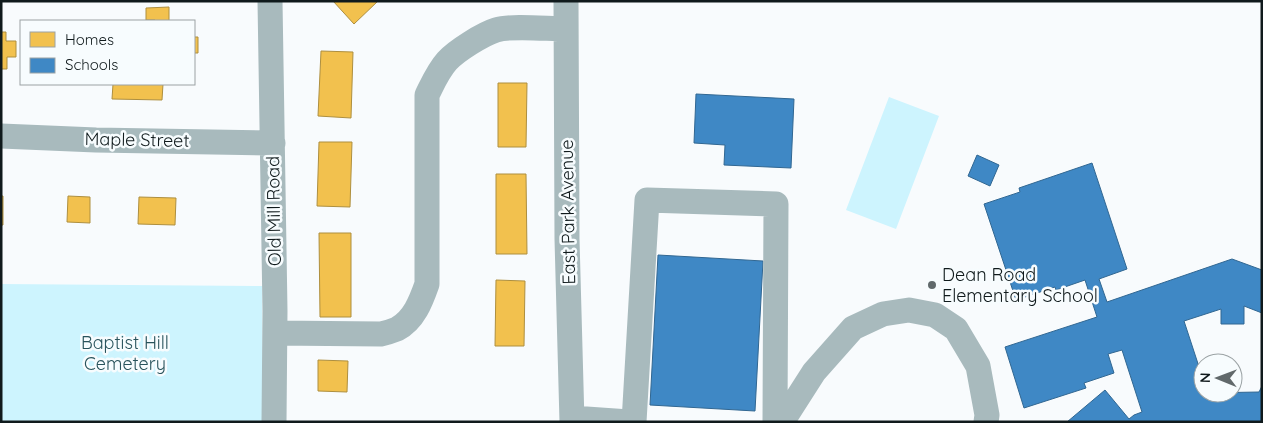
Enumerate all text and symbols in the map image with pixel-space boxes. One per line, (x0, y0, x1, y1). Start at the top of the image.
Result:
legend (20, 20, 195, 85)
text: Homes (65, 30, 114, 49)
text: Schools (65, 55, 118, 74)
street label: Maple Street (84, 127, 190, 152)
street label: East Park Avenue (555, 139, 580, 285)
street label: Old Mill Road (261, 156, 286, 266)
place label: Dean Road Elementary School (942, 263, 1098, 307)
marker: Dean Road Elementary School (926, 279, 938, 291)
park label: Baptist Hill Cemetery (81, 331, 169, 375)
north arrow (1193, 353, 1243, 403)
text: N (1196, 372, 1214, 383)

